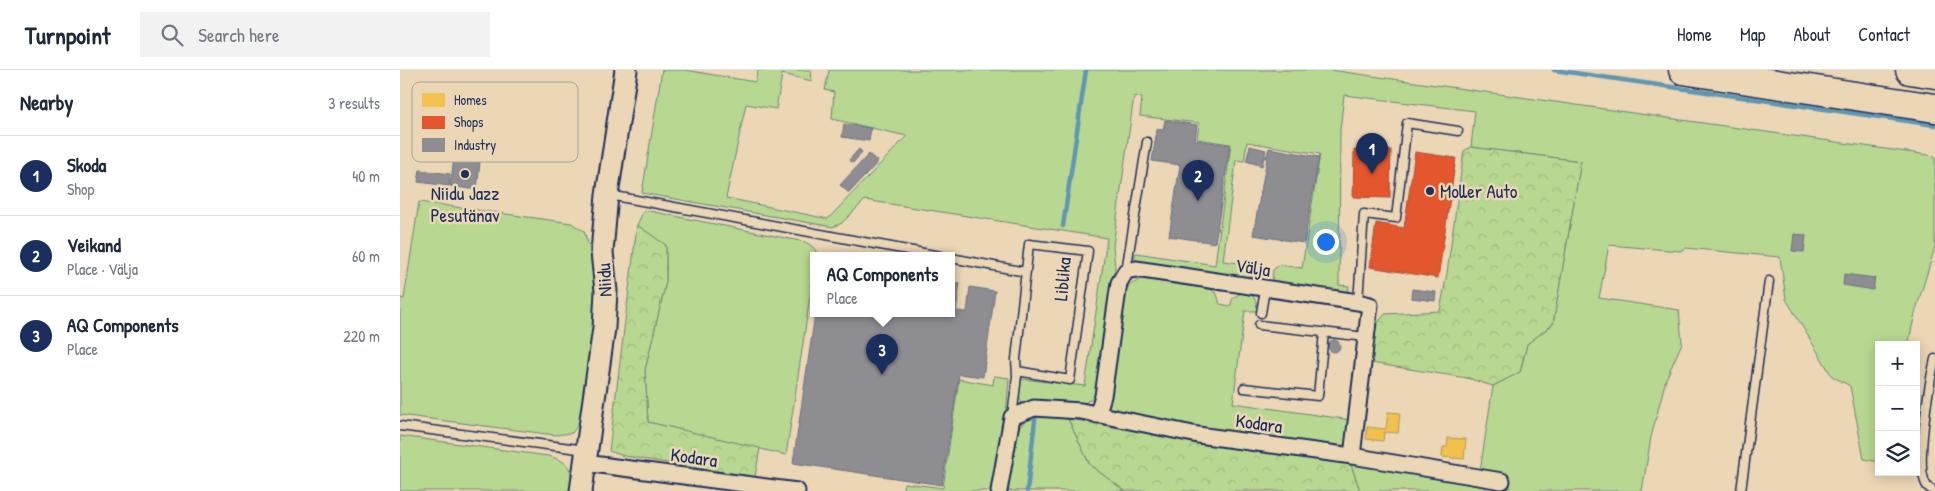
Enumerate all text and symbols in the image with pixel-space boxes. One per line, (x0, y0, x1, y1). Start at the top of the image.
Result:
search box (140, 12, 490, 57)
text: Turnpoint (25, 19, 110, 51)
icon: search (158, 21, 186, 49)
text: Search here (198, 22, 280, 48)
text: Home (1677, 22, 1712, 47)
text: Map (1740, 22, 1765, 47)
text: About (1793, 22, 1830, 47)
text: Contact (1858, 22, 1910, 47)
legend (412, 82, 578, 162)
text: Nearby (20, 88, 73, 117)
text: Homes (454, 90, 487, 109)
text: 3 results (328, 92, 380, 114)
text: Shops (454, 112, 483, 132)
pin: 1 (1356, 133, 1388, 174)
text: Industry (454, 135, 496, 155)
text: Skoda (67, 152, 106, 178)
pin: 2 (1182, 160, 1214, 201)
text: 1 (33, 165, 39, 187)
text: 40 m (352, 165, 380, 187)
marker: Niidu Jazz Pesutänav (459, 168, 471, 180)
text: Shop (67, 178, 94, 200)
place label: Moller Auto (1440, 178, 1518, 204)
place label: Niidu Jazz Pesutänav (430, 180, 500, 228)
marker: Moller Auto (1424, 185, 1436, 197)
your location (1313, 229, 1339, 255)
text: Veikand (67, 232, 121, 258)
text: 2 (32, 245, 40, 267)
text: 60 m (352, 245, 380, 267)
street label: Välja (1234, 251, 1273, 283)
popup (810, 252, 955, 317)
street label: Liblika (1047, 256, 1077, 302)
text: Place · Välja (67, 258, 138, 280)
text: AQ Components (827, 261, 938, 287)
street label: Niidu (590, 262, 618, 297)
text: Place (827, 287, 858, 309)
text: AQ Components (67, 312, 178, 338)
text: 3 (32, 325, 40, 347)
text: 220 m (343, 325, 380, 347)
pin: 3 (866, 334, 898, 375)
text: Place (67, 338, 98, 360)
map controls (1875, 341, 1920, 476)
button: + (1875, 341, 1920, 386)
button: − (1875, 386, 1920, 431)
street label: Kodara (1234, 407, 1285, 439)
button: layers (1875, 431, 1920, 476)
street label: Kodara (669, 441, 720, 473)

